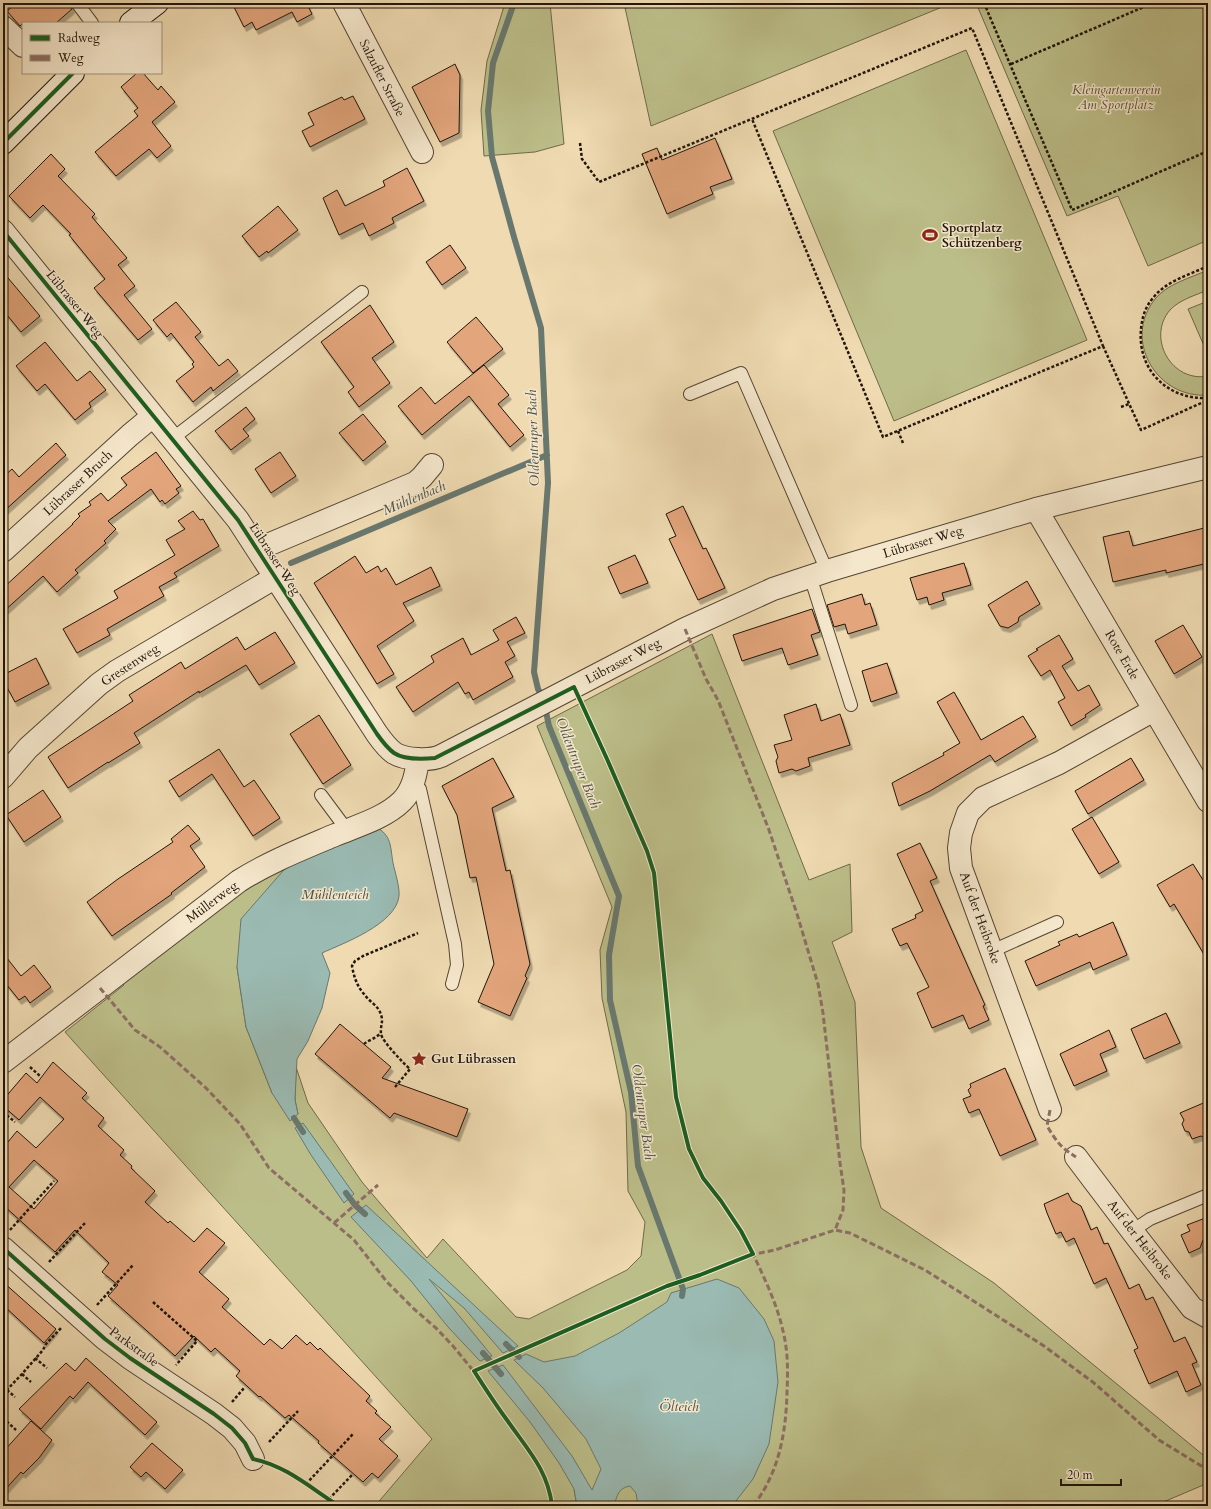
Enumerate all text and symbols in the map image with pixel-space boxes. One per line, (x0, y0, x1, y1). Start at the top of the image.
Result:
legend (22, 22, 162, 74)
text: Radweg (58, 30, 100, 46)
street label: Salzufler Straße (355, 36, 409, 120)
text: Weg (57, 50, 84, 66)
park label: Kleingartenverein Am Sportplatz (1072, 81, 1161, 114)
place label: Sportplatz Schützenberg (942, 219, 1022, 252)
sports icon: Sportplatz Schützenberg (921, 226, 939, 244)
street label: Lübrasser Weg (42, 266, 108, 342)
water label: Oldentruper Bach (522, 389, 544, 487)
street label: Lübrasser Bruch (39, 446, 117, 520)
water label: Mühlenbach (380, 476, 449, 520)
street label: Lübrasser Weg (245, 519, 305, 599)
street label: Lübrasser Weg (881, 521, 966, 563)
street label: Rote Erde (1100, 627, 1144, 683)
street label: Lübrasser Weg (582, 633, 664, 688)
street label: Grestenweg (97, 639, 163, 691)
water label: Oldentruper Bach (551, 715, 605, 812)
street label: Auf der Heibroke (955, 869, 1005, 967)
street label: Müllerweg (183, 876, 242, 927)
water label: Mühlenteich (301, 885, 369, 904)
place icon: Gut Lübrassen (410, 1050, 428, 1068)
place label: Gut Lübrassen (431, 1050, 517, 1068)
water label: Oldentruper Bach (627, 1063, 659, 1161)
street label: Auf der Heibroke (1103, 1196, 1177, 1284)
street label: Parkstraße (105, 1323, 163, 1371)
water label: Ölteich (659, 1397, 699, 1416)
scale bar (1061, 1461, 1121, 1487)
text: 20 m (1067, 1467, 1094, 1483)

